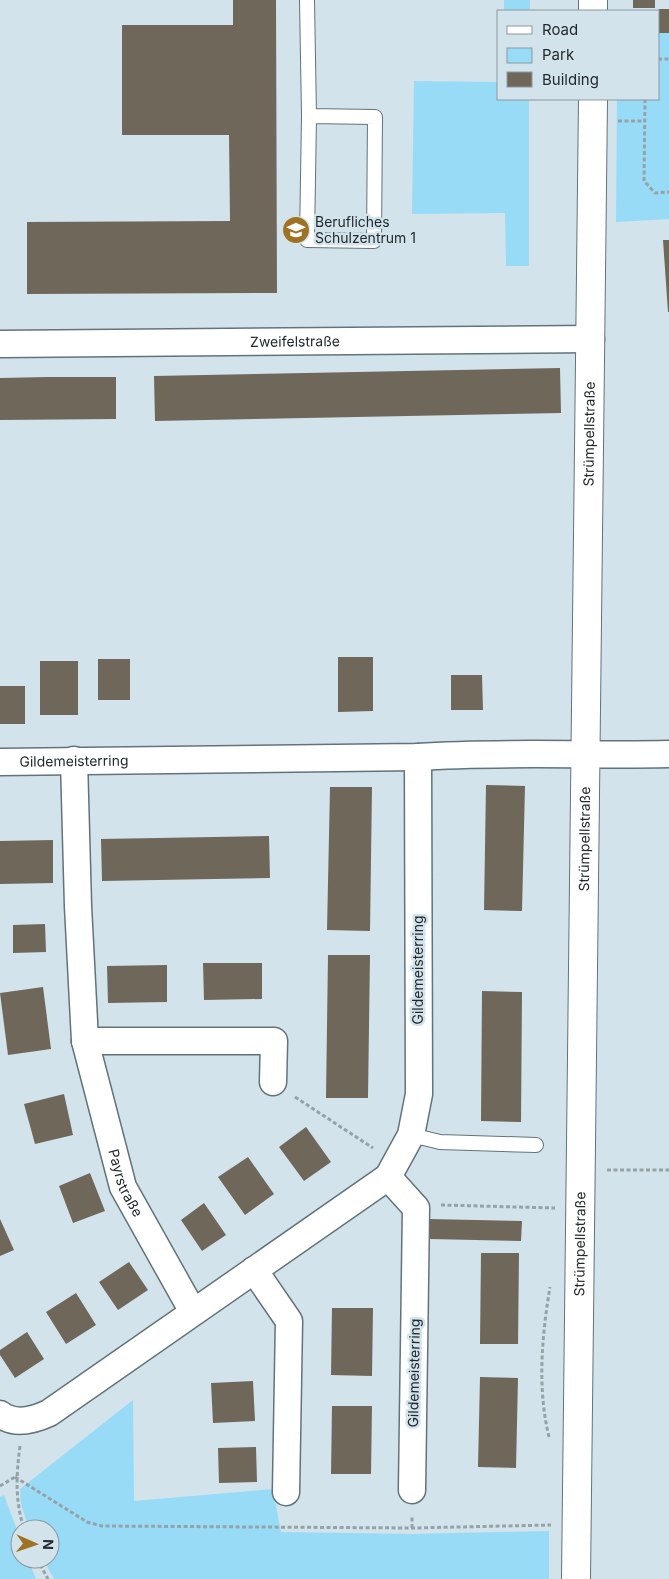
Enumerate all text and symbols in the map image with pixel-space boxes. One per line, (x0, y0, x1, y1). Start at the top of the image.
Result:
legend (497, 10, 659, 100)
text: Road (542, 20, 578, 39)
text: Park (542, 45, 575, 64)
text: Building (542, 70, 599, 89)
place label: Berufliches Schulzentrum 1 (315, 213, 416, 246)
school or university icon: Berufliches Schulzentrum 1 (281, 215, 311, 245)
street label: Zweifelstraße (250, 332, 340, 350)
street label: Strümpellstraße (580, 382, 598, 487)
street label: Gildemeisterring (19, 751, 129, 770)
street label: Strümpellstraße (575, 787, 593, 892)
street label: Gildemeisterring (409, 916, 426, 1025)
street label: Payrstraße (105, 1147, 147, 1219)
street label: Strümpellstraße (570, 1191, 588, 1297)
street label: Gildemeisterring (404, 1318, 423, 1428)
north arrow (10, 1519, 60, 1569)
text: N (40, 1539, 57, 1550)

